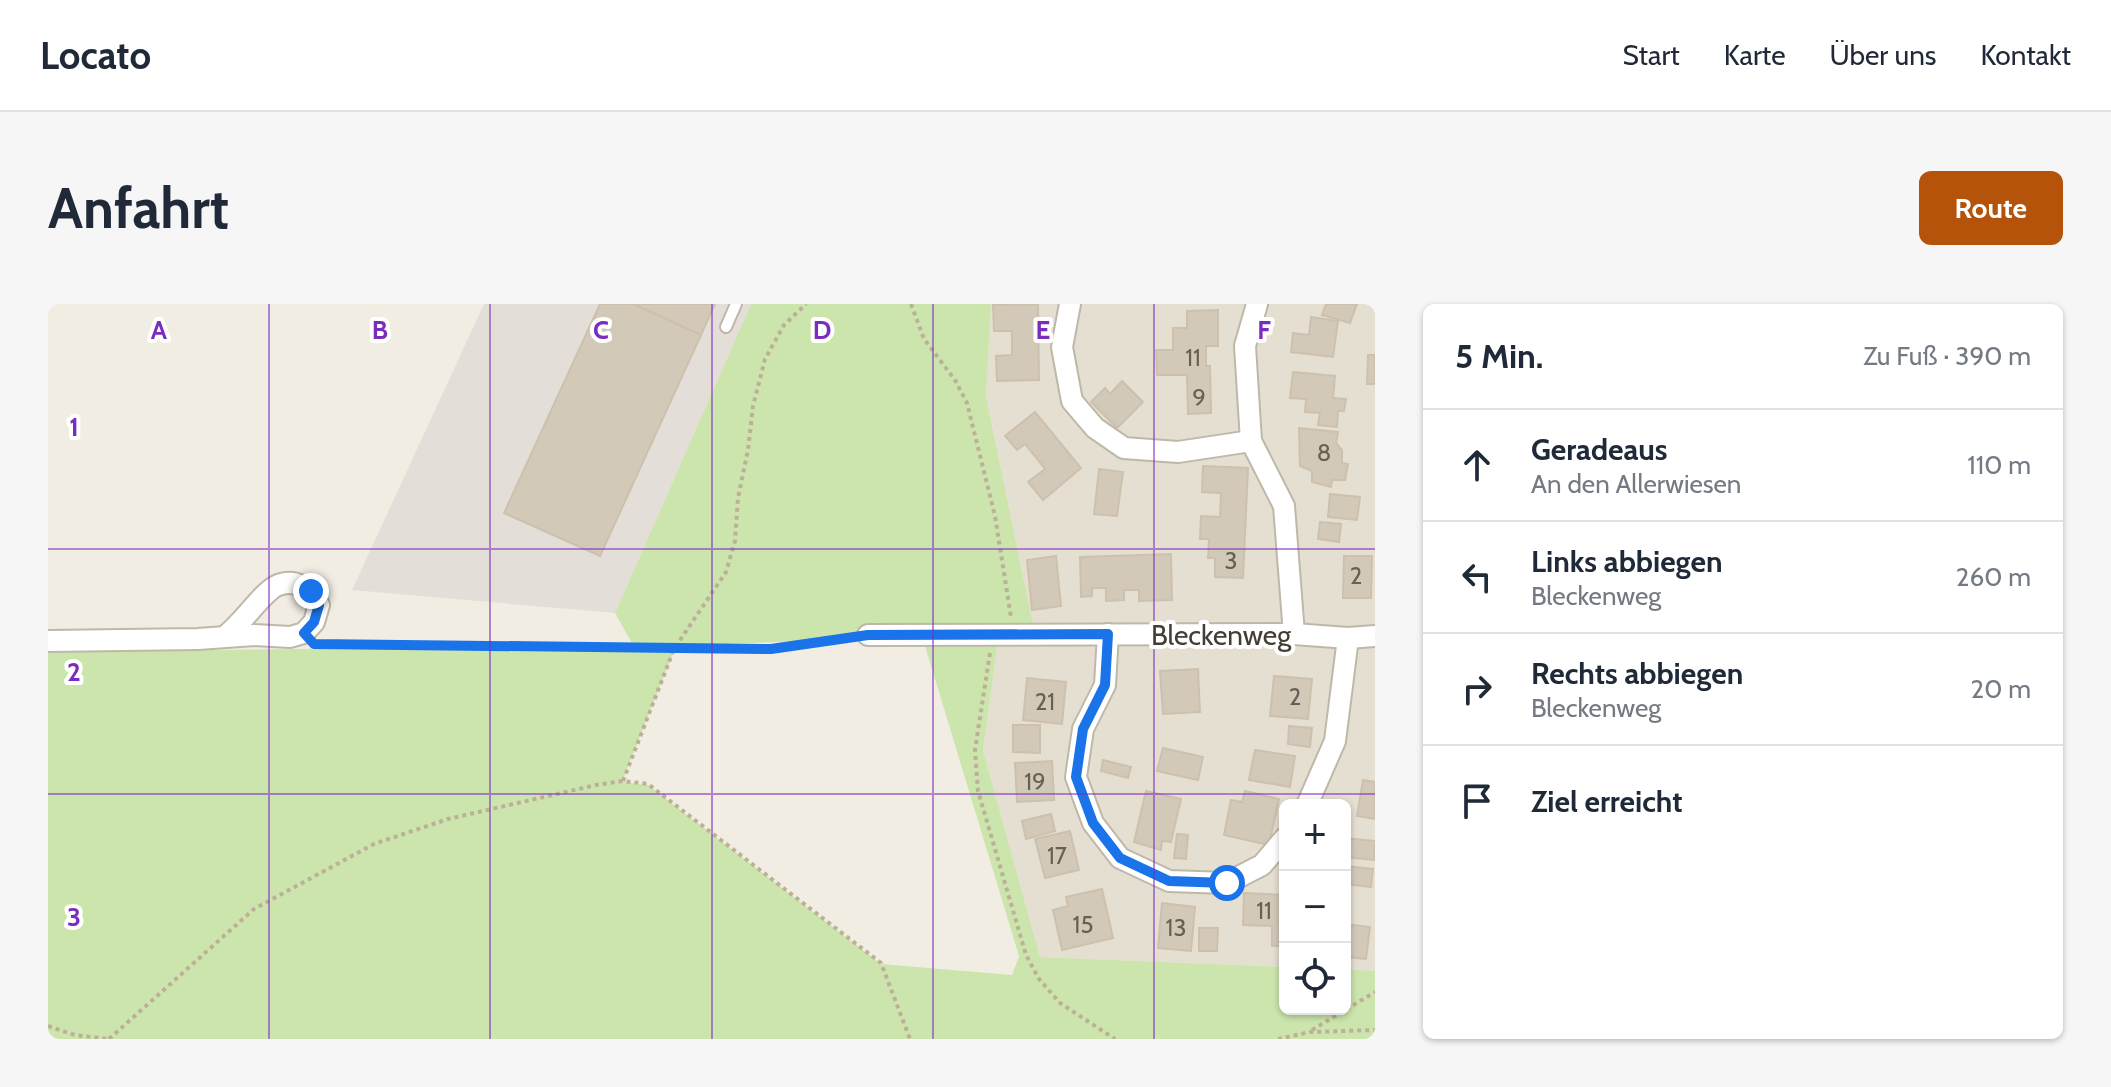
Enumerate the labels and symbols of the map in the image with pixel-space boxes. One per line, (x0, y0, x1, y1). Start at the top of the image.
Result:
text: A (151, 314, 168, 346)
text: B (372, 314, 388, 346)
text: C (593, 314, 609, 346)
text: D (813, 314, 831, 346)
text: E (1036, 314, 1050, 346)
text: F (1257, 314, 1271, 346)
house number: 11 (1185, 343, 1201, 372)
house number: 9 (1192, 383, 1206, 412)
text: 1 (69, 411, 79, 443)
house number: 8 (1317, 438, 1331, 467)
house number: 3 (1225, 546, 1237, 575)
house number: 2 (1350, 561, 1362, 590)
route end (293, 573, 329, 609)
street label: Bleckenweg (1151, 618, 1292, 652)
text: 2 (67, 656, 81, 688)
house number: 2 (1289, 682, 1301, 711)
house number: 21 (1035, 687, 1055, 716)
house number: 19 (1024, 767, 1046, 796)
house number: 17 (1047, 841, 1067, 870)
route start (1209, 865, 1245, 901)
house number: 11 (1256, 896, 1272, 925)
text: 3 (67, 901, 81, 933)
house number: 15 (1073, 910, 1093, 939)
house number: 13 (1166, 913, 1186, 942)

